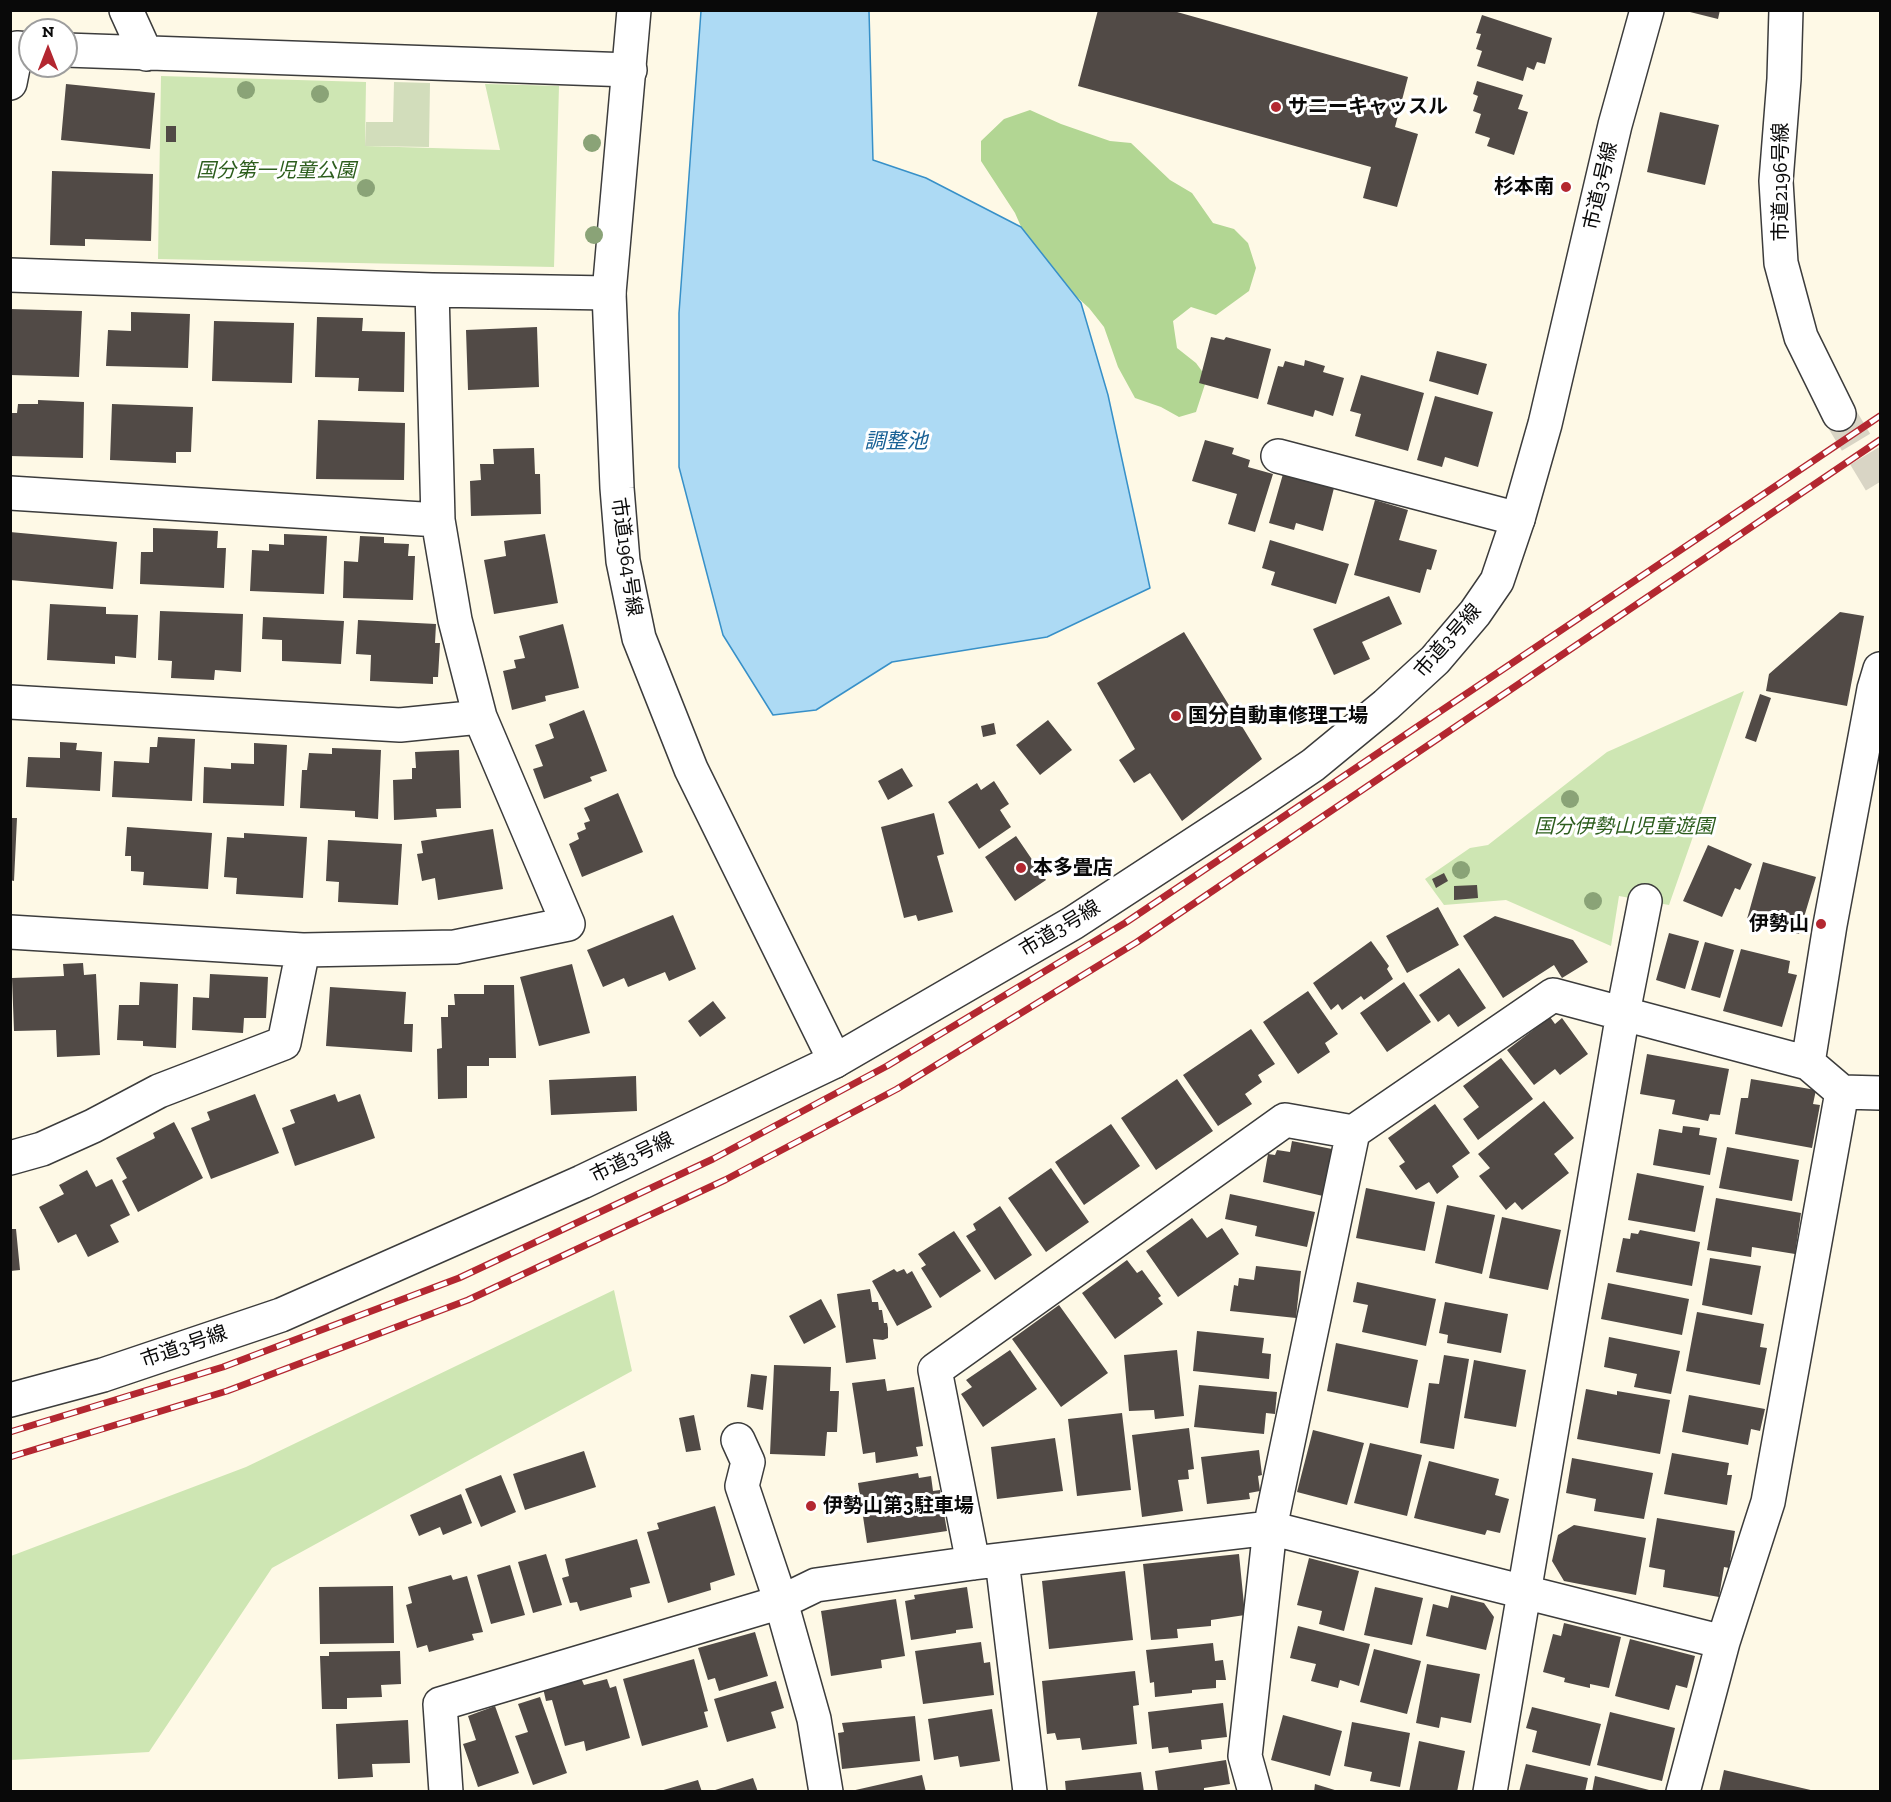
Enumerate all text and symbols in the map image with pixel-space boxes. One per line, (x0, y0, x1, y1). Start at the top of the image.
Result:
north arrow (18, 18, 78, 78)
text: N (42, 22, 54, 41)
place label: サニーキャッスル (1288, 95, 1448, 119)
marker: サニーキャッスル (1269, 100, 1283, 114)
street label: 市道2196号線 (1769, 122, 1793, 242)
street label: 市道3号線 (1579, 140, 1623, 232)
park label: 国分第一児童公園 (196, 159, 356, 183)
place label: 杉本南 (1494, 175, 1554, 199)
marker: 杉本南 (1559, 180, 1573, 194)
water label: 調整池 (865, 429, 927, 455)
street label: 市道1964号線 (606, 496, 646, 618)
street label: 市道3号線 (1409, 599, 1487, 683)
place label: 国分自動車修理工場 (1188, 704, 1368, 728)
marker: 国分自動車修理工場 (1169, 709, 1183, 723)
park label: 国分伊勢山児童遊園 (1534, 815, 1714, 839)
place label: 本多畳店 (1033, 856, 1113, 880)
marker: 本多畳店 (1014, 861, 1028, 875)
street label: 市道3号線 (1015, 896, 1105, 962)
place label: 伊勢山 (1749, 912, 1809, 936)
marker: 伊勢山 (1814, 917, 1828, 931)
street label: 市道3号線 (586, 1128, 678, 1188)
street label: 市道3号線 (138, 1321, 230, 1373)
place label: 伊勢山第3駐車場 (823, 1494, 974, 1518)
marker: 伊勢山第3駐車場 (804, 1499, 818, 1513)

